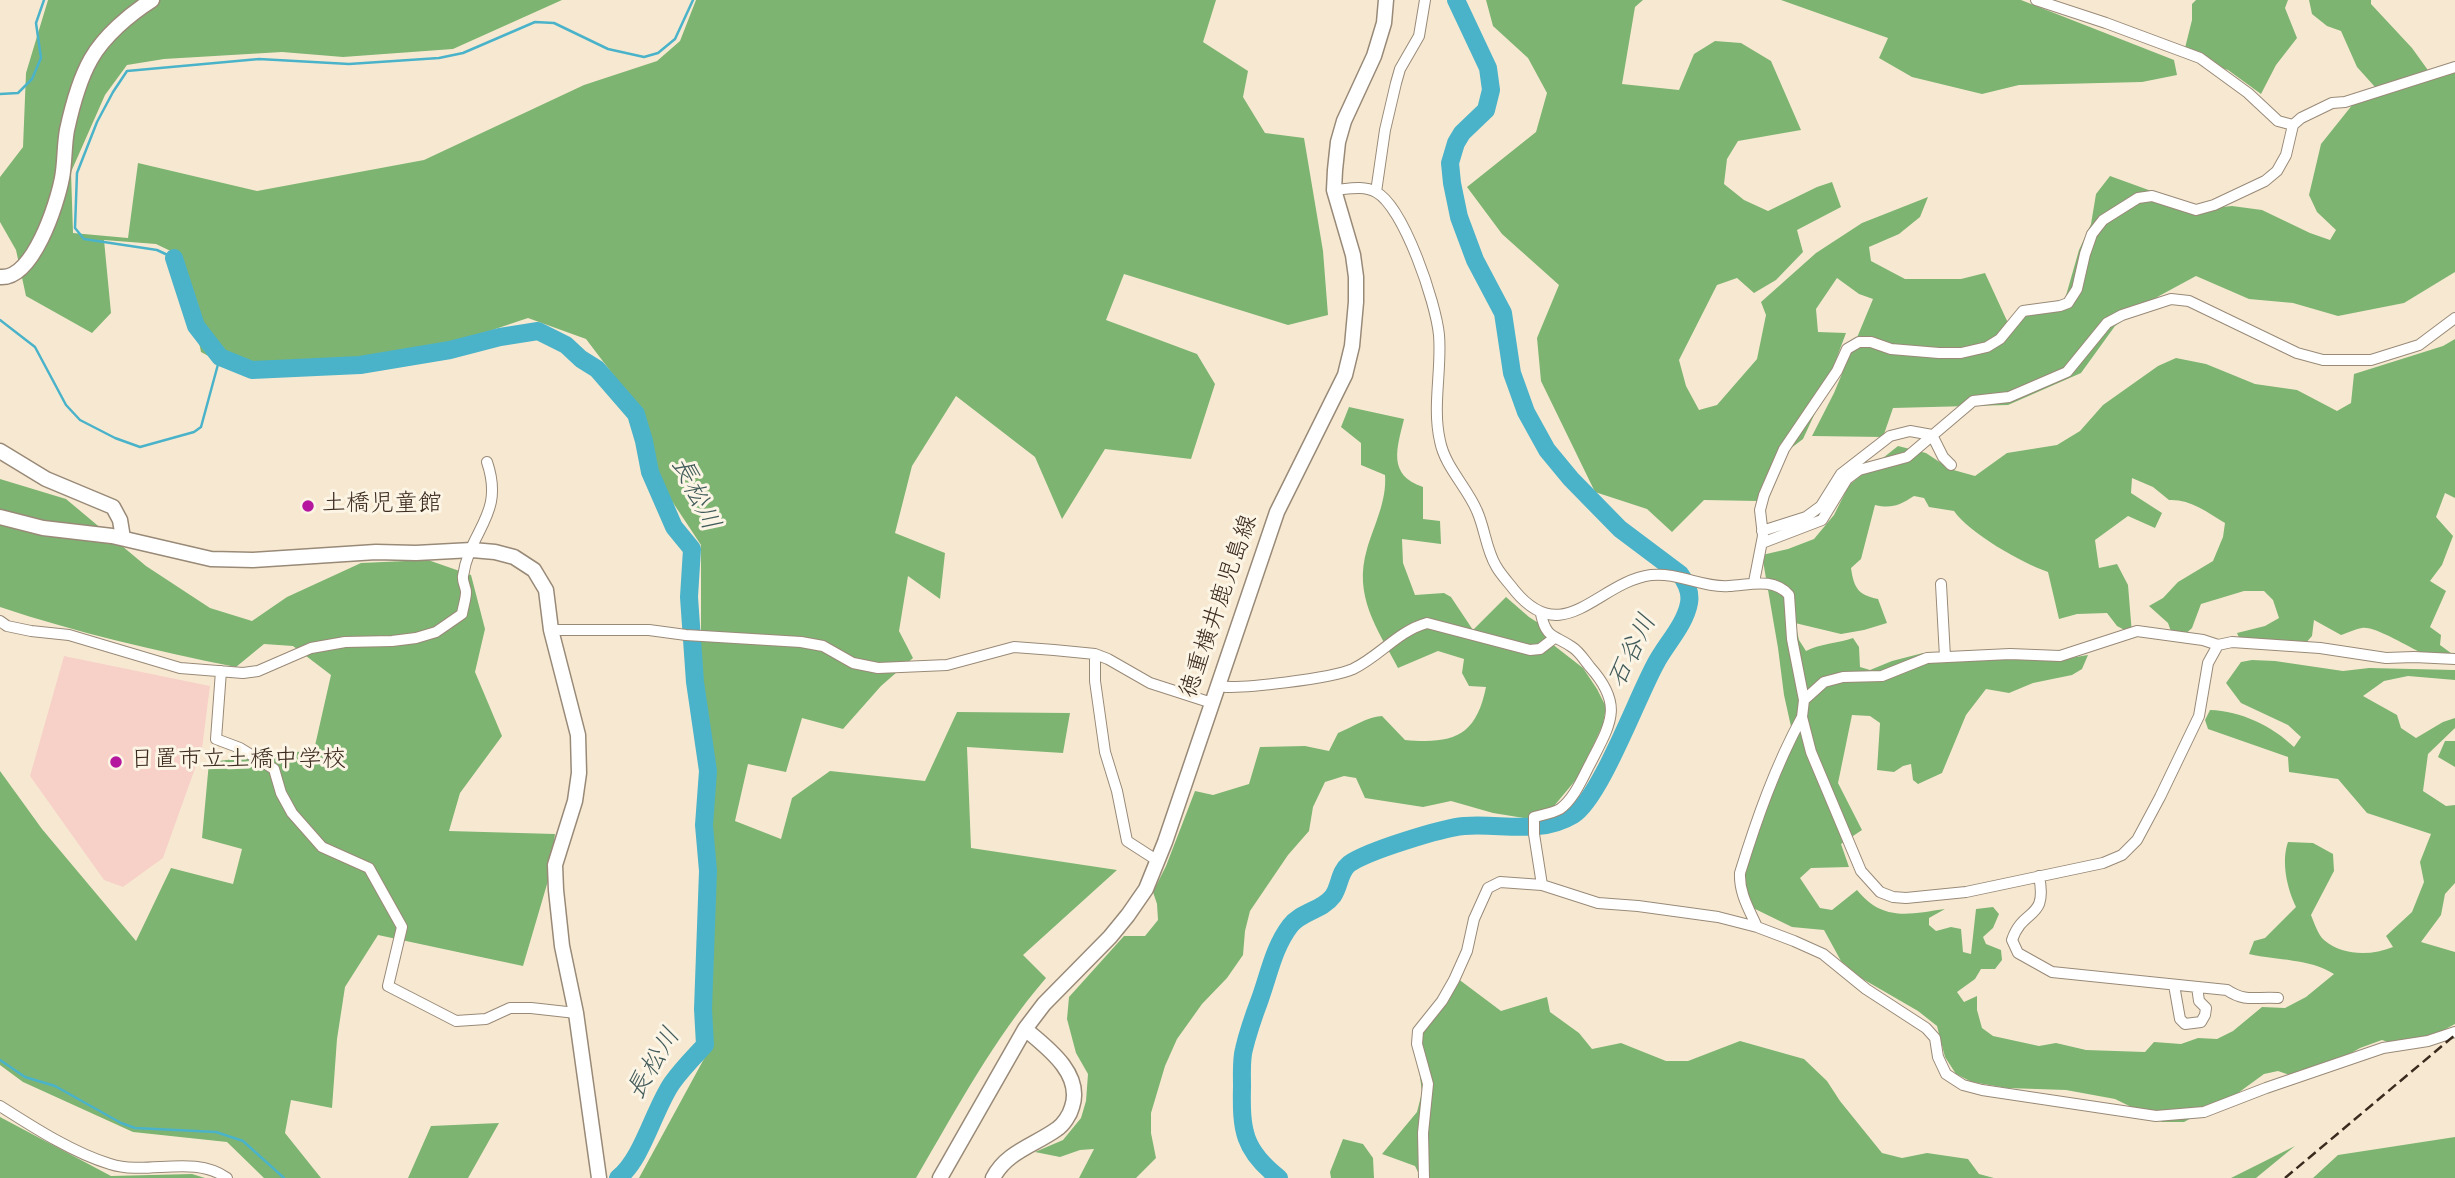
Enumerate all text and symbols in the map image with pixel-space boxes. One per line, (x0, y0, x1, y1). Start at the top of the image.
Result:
water label: 長松川 (662, 453, 724, 537)
place label: 土橋児童館 (322, 492, 442, 520)
marker: 土橋児童館 (300, 498, 316, 514)
street label: 徳重横井鹿児島線 (1176, 512, 1266, 702)
water label: 石谷川 (1604, 610, 1666, 694)
place label: 日置市立土橋中学校 (130, 748, 346, 776)
marker: 日置市立土橋中学校 (108, 754, 124, 770)
water label: 長松川 (623, 1024, 689, 1106)

